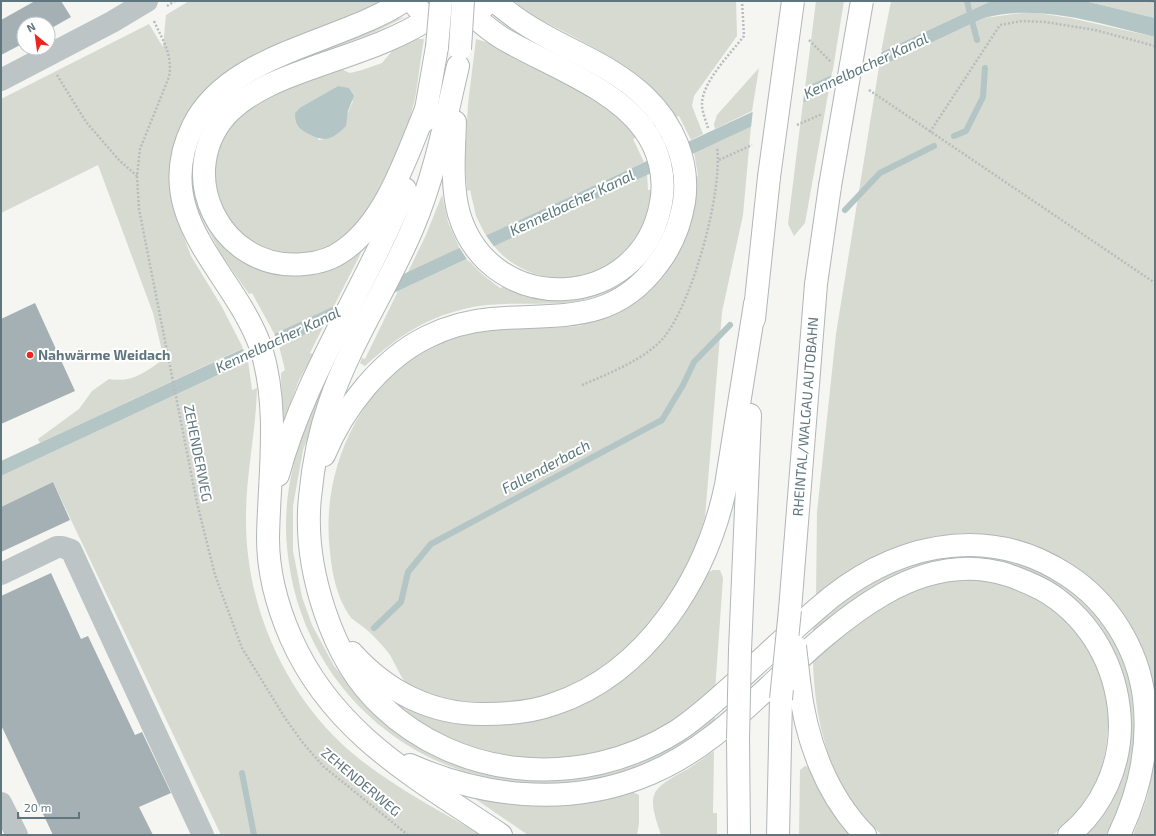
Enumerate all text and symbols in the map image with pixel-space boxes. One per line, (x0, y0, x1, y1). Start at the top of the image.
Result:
north arrow (16, 16, 56, 56)
text: N (24, 19, 38, 34)
water label: Kennelbacher Kanal (800, 28, 931, 102)
water label: Kennelbacher Kanal (506, 165, 637, 239)
water label: Kennelbacher Kanal (212, 302, 343, 376)
street label: RHEINTAL/WALGAU AUTOBAHN (788, 316, 821, 517)
place label: Nahwärme Weidach (38, 346, 171, 363)
marker: Nahwärme Weidach (25, 350, 35, 360)
street label: ZEHENDERWEG (181, 403, 216, 503)
water label: Fallenderbach (498, 435, 593, 497)
street label: ZEHENDERWEG (318, 743, 404, 820)
scale bar (18, 794, 79, 820)
text: 20 m (24, 800, 51, 814)

